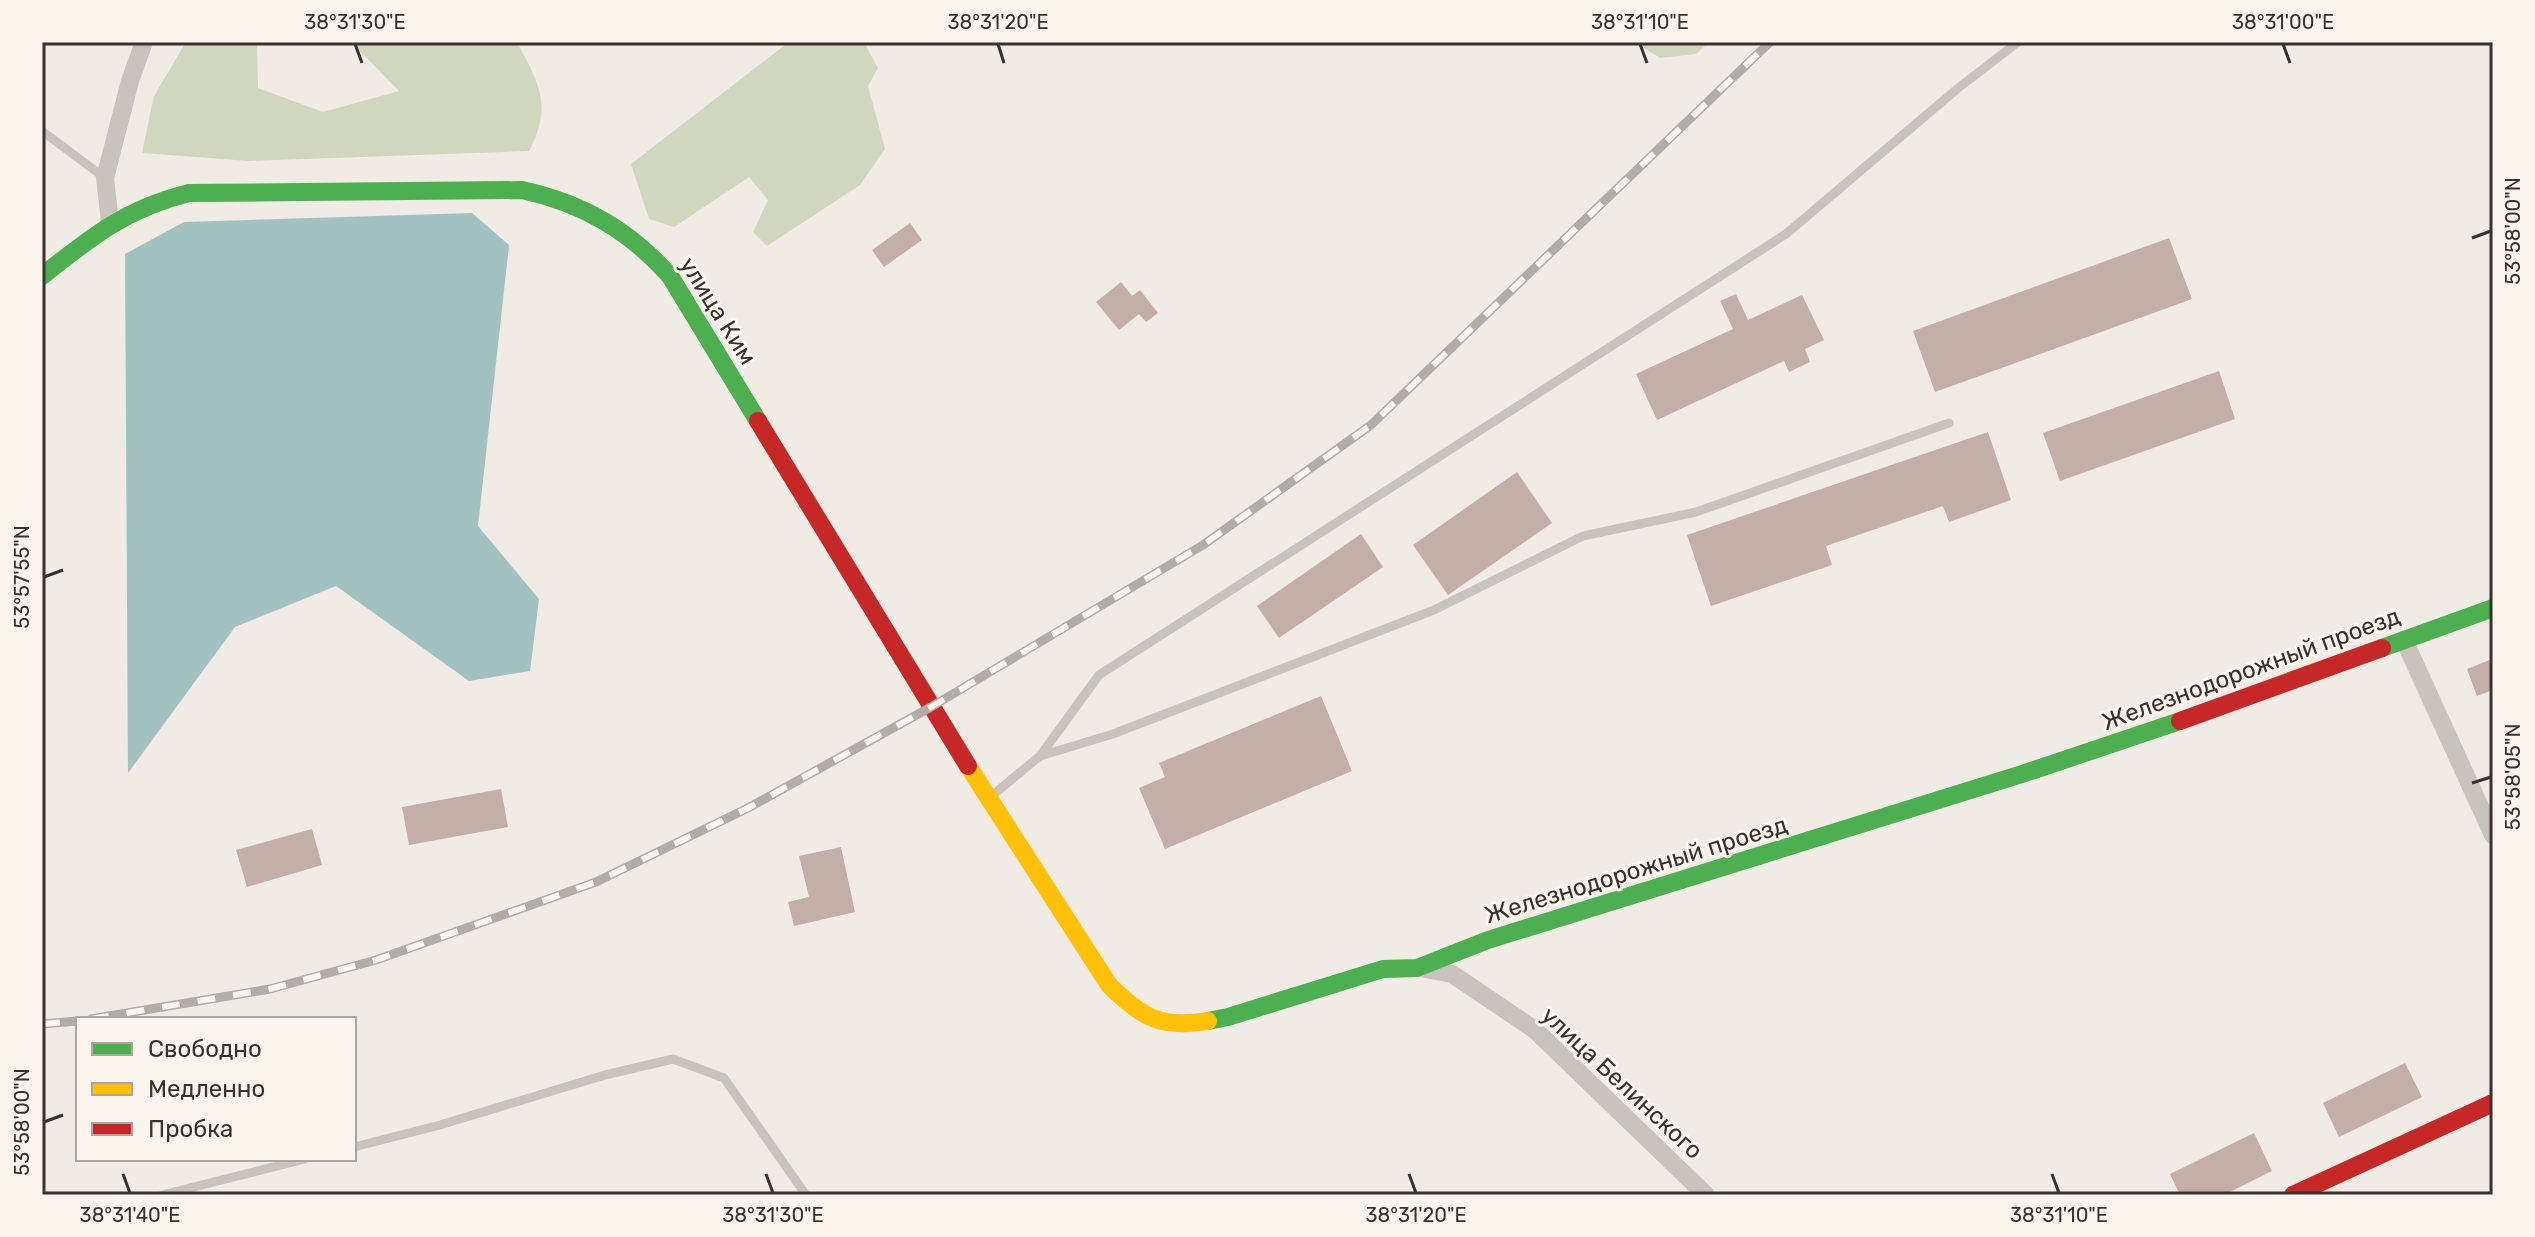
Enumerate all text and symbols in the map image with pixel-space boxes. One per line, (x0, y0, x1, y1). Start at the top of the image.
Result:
text: 38°31'30"E (304, 10, 406, 34)
text: 38°31'20"E (947, 10, 1049, 34)
text: 38°31'10"E (1591, 10, 1689, 34)
text: 38°31'00"E (2232, 10, 2334, 34)
text: 53°58'00"N (2501, 177, 2525, 285)
street label: улица Ким (674, 252, 762, 370)
text: 53°57'55"N (10, 525, 34, 629)
street label: Железнодорожный проезд (2098, 602, 2404, 736)
text: 53°58'05"N (2501, 724, 2525, 830)
street label: Железнодорожный проезд (1481, 811, 1791, 929)
street label: улица Белинского (1536, 1001, 1708, 1165)
legend (76, 1017, 356, 1161)
text: Свободно (148, 1035, 262, 1063)
text: 53°58'00"N (10, 1068, 34, 1176)
text: Медленно (148, 1075, 265, 1103)
text: Пробка (148, 1115, 233, 1143)
text: 38°31'40"E (80, 1203, 180, 1227)
text: 38°31'30"E (722, 1203, 824, 1227)
text: 38°31'20"E (1365, 1203, 1467, 1227)
text: 38°31'10"E (2010, 1203, 2108, 1227)

